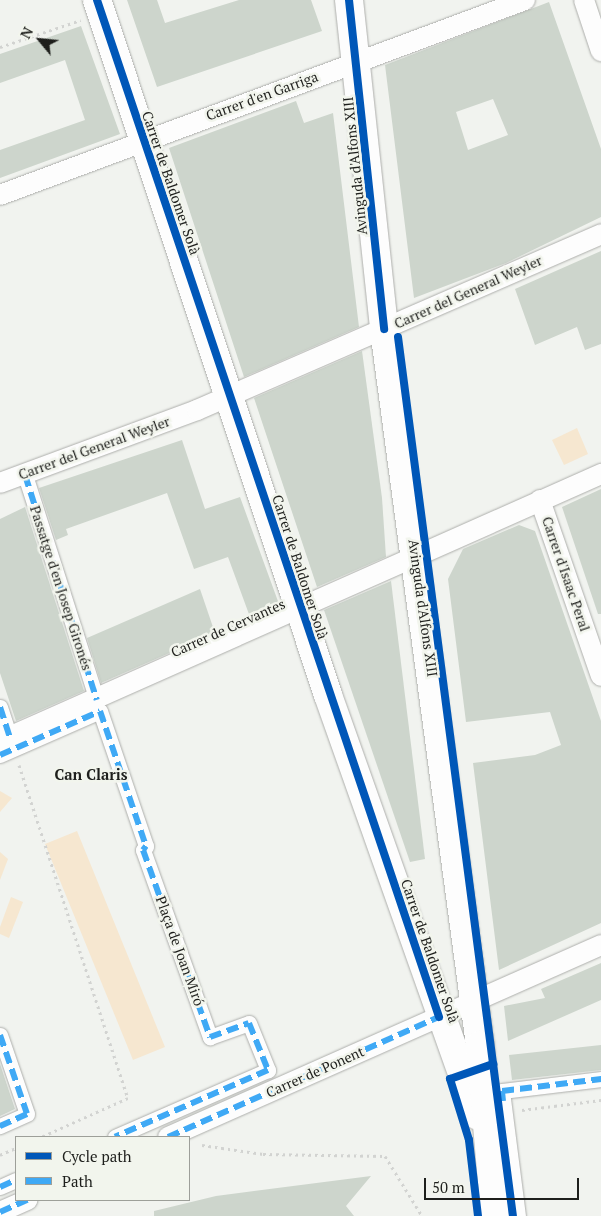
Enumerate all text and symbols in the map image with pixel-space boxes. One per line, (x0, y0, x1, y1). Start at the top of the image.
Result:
north arrow (15, 15, 65, 65)
text: N (15, 24, 37, 42)
street label: Carrer d'en Garriga (204, 68, 320, 124)
street label: Avinguda d'Alfons XIII (339, 96, 371, 236)
street label: Carrer de Baldomer Solà (139, 109, 203, 257)
street label: Carrer del General Weyler (392, 252, 544, 332)
street label: Carrer del General Weyler (16, 413, 172, 483)
street label: Carrer de Baldomer Solà (269, 493, 331, 641)
street label: Passatge d'en Josep Gironés (26, 504, 96, 672)
street label: Carrer d'Isaac Peral (538, 514, 594, 634)
street label: Avinguda d'Alfons XIII (405, 538, 441, 678)
street label: Carrer de Cervantes (168, 595, 288, 661)
district label: Can Claris (54, 766, 128, 784)
street label: Carrer de Baldomer Solà (398, 877, 462, 1025)
street label: Plaça de Joan Miró (152, 894, 208, 1008)
street label: Carrer de Ponent (263, 1043, 367, 1101)
legend (15, 1136, 190, 1201)
text: Cycle path (62, 1146, 132, 1166)
scale bar (426, 1168, 581, 1200)
text: Path (62, 1171, 93, 1191)
text: 50 m (432, 1177, 465, 1197)

